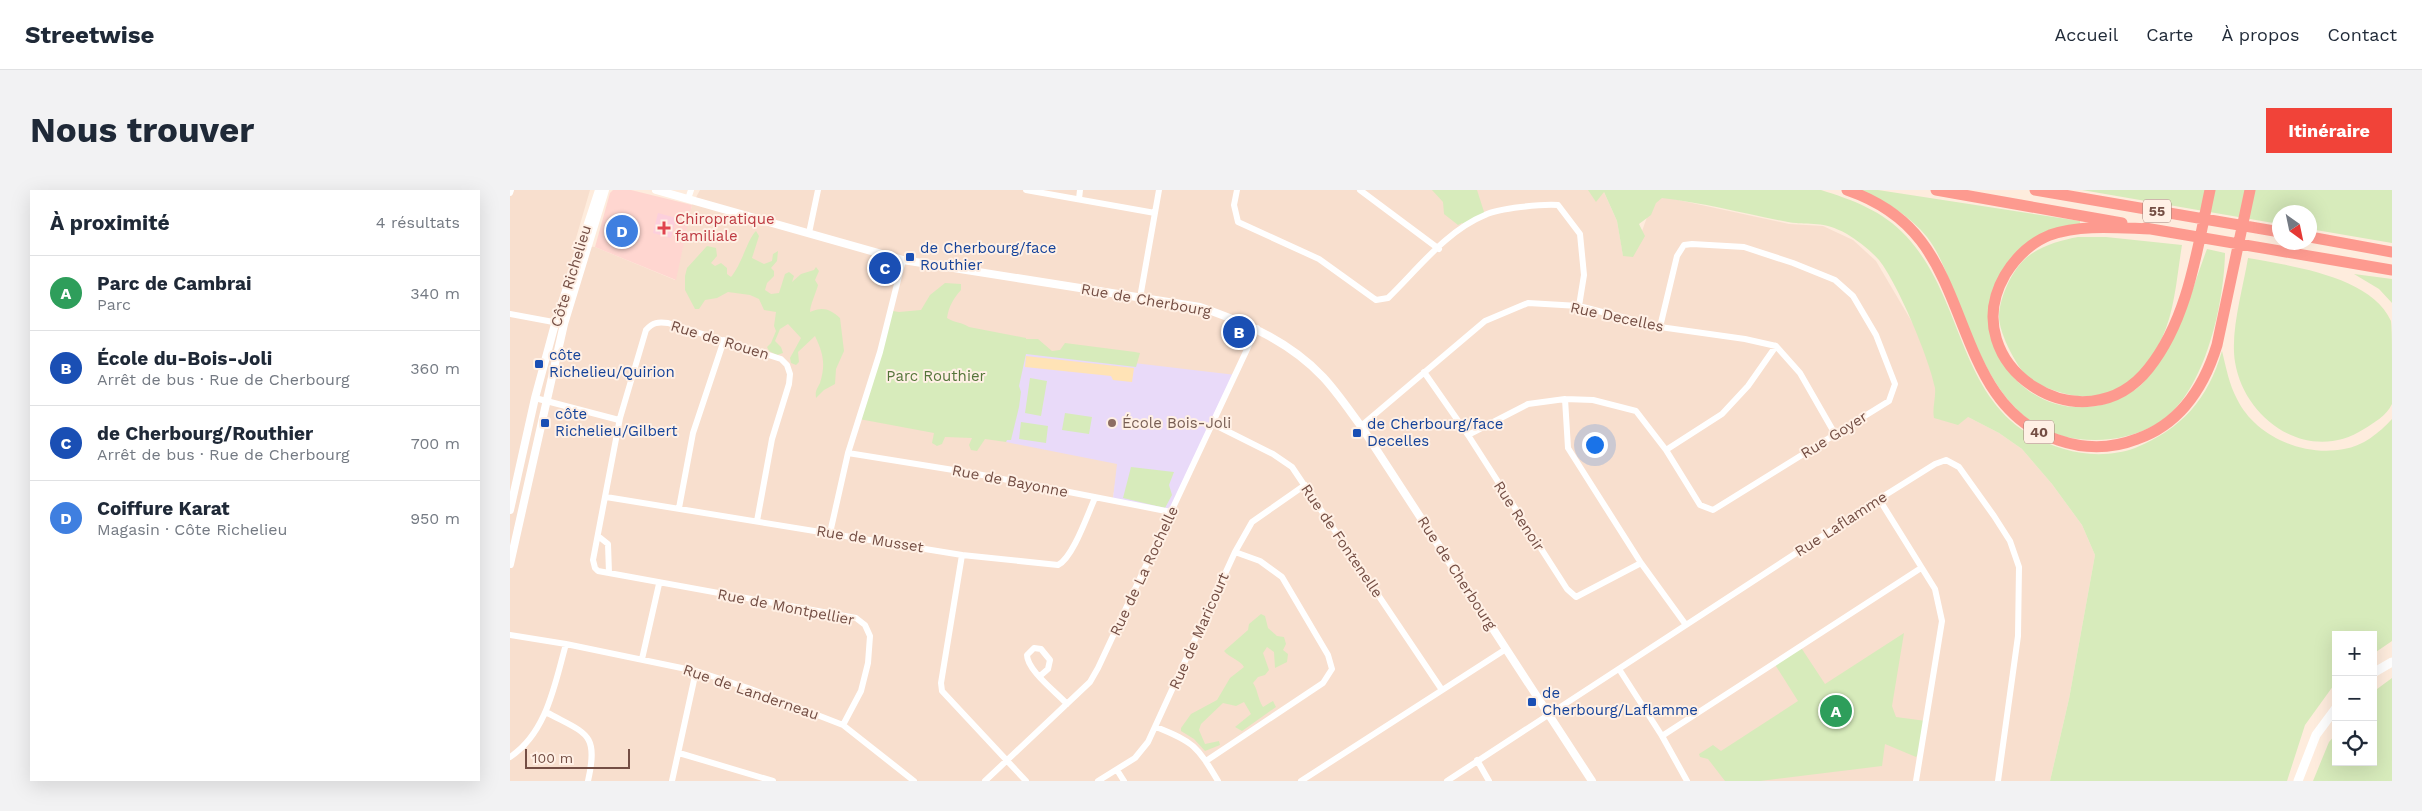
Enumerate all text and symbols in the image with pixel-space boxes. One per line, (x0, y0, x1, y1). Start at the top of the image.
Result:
text: Streetwise (25, 21, 154, 49)
text: Accueil (2055, 24, 2118, 45)
text: Carte (2146, 24, 2193, 45)
text: À propos (2221, 24, 2299, 45)
text: Contact (2327, 24, 2397, 45)
button: Itinéraire (2266, 108, 2392, 153)
text: Nous trouver (30, 109, 254, 151)
road number: 55 (2143, 200, 2171, 222)
north arrow (2272, 205, 2317, 250)
text: À proximité (50, 210, 170, 235)
place label: Chiropratique familiale (675, 210, 775, 245)
pin: D (606, 212, 638, 250)
text: 4 résultats (376, 213, 460, 232)
marker: Chiropratique familiale (657, 221, 671, 235)
street label: Côte Richelieu (547, 223, 595, 329)
place label: de Cherbourg/face Routhier (920, 239, 1056, 274)
pin: C (869, 249, 901, 287)
marker: de Cherbourg/face Routhier (904, 251, 916, 263)
text: Parc de Cambrai (97, 272, 252, 295)
street label: Rue de Cherbourg (1080, 280, 1212, 320)
text: A (61, 284, 71, 303)
text: 340 m (410, 284, 460, 303)
text: Parc (97, 295, 131, 314)
street label: Rue Decelles (1569, 298, 1665, 336)
pin: B (1223, 313, 1255, 351)
street label: Rue de Rouen (669, 316, 771, 364)
place label: côte Richelieu/Quirion (549, 346, 675, 381)
text: École du-Bois-Joli (97, 347, 272, 370)
marker: côte Richelieu/Quirion (533, 358, 545, 370)
text: B (61, 359, 71, 378)
text: 360 m (410, 359, 460, 378)
park label: Parc Routhier (886, 367, 986, 385)
text: Arrêt de bus · Rue de Cherbourg (97, 370, 350, 389)
place label: côte Richelieu/Gilbert (555, 405, 678, 440)
street label: Rue Goyer (1797, 407, 1871, 463)
place label: École Bois-Joli (1122, 414, 1231, 432)
place label: de Cherbourg/face Decelles (1367, 415, 1503, 450)
marker: côte Richelieu/Gilbert (539, 417, 551, 429)
marker: École Bois-Joli (1106, 417, 1118, 429)
road number: 40 (2024, 420, 2054, 443)
text: de Cherbourg/Routhier (97, 422, 313, 445)
marker: de Cherbourg/face Decelles (1351, 427, 1363, 439)
your location (1582, 432, 1608, 458)
text: C (61, 434, 71, 453)
text: 700 m (411, 434, 460, 453)
text: Arrêt de bus · Rue de Cherbourg (97, 445, 350, 464)
street label: Rue de Bayonne (950, 461, 1070, 501)
street label: Rue Renoir (1490, 478, 1548, 554)
street label: Rue de Fontenelle (1297, 481, 1387, 601)
street label: Rue Laflamme (1791, 487, 1891, 561)
text: Coiffure Karat (97, 497, 230, 520)
street label: Rue de La Rochelle (1106, 503, 1182, 639)
text: D (60, 509, 72, 528)
text: 950 m (410, 509, 460, 528)
street label: Rue de Cherbourg (1414, 513, 1500, 633)
text: Magasin · Côte Richelieu (97, 520, 287, 539)
street label: Rue de Musset (815, 522, 926, 556)
street label: Rue de Maricourt (1165, 569, 1233, 692)
street label: Rue de Montpellier (716, 585, 856, 629)
map controls (2332, 631, 2377, 766)
button: + (2332, 631, 2377, 676)
street label: Rue de Landerneau (681, 660, 821, 724)
button: − (2332, 676, 2377, 721)
place label: de Cherbourg/Laflamme (1542, 684, 1698, 719)
pin: A (1820, 692, 1852, 730)
marker: de Cherbourg/Laflamme (1526, 696, 1538, 708)
button: locate (2332, 721, 2377, 766)
scale bar (525, 746, 630, 769)
text: 100 m (532, 750, 573, 766)

